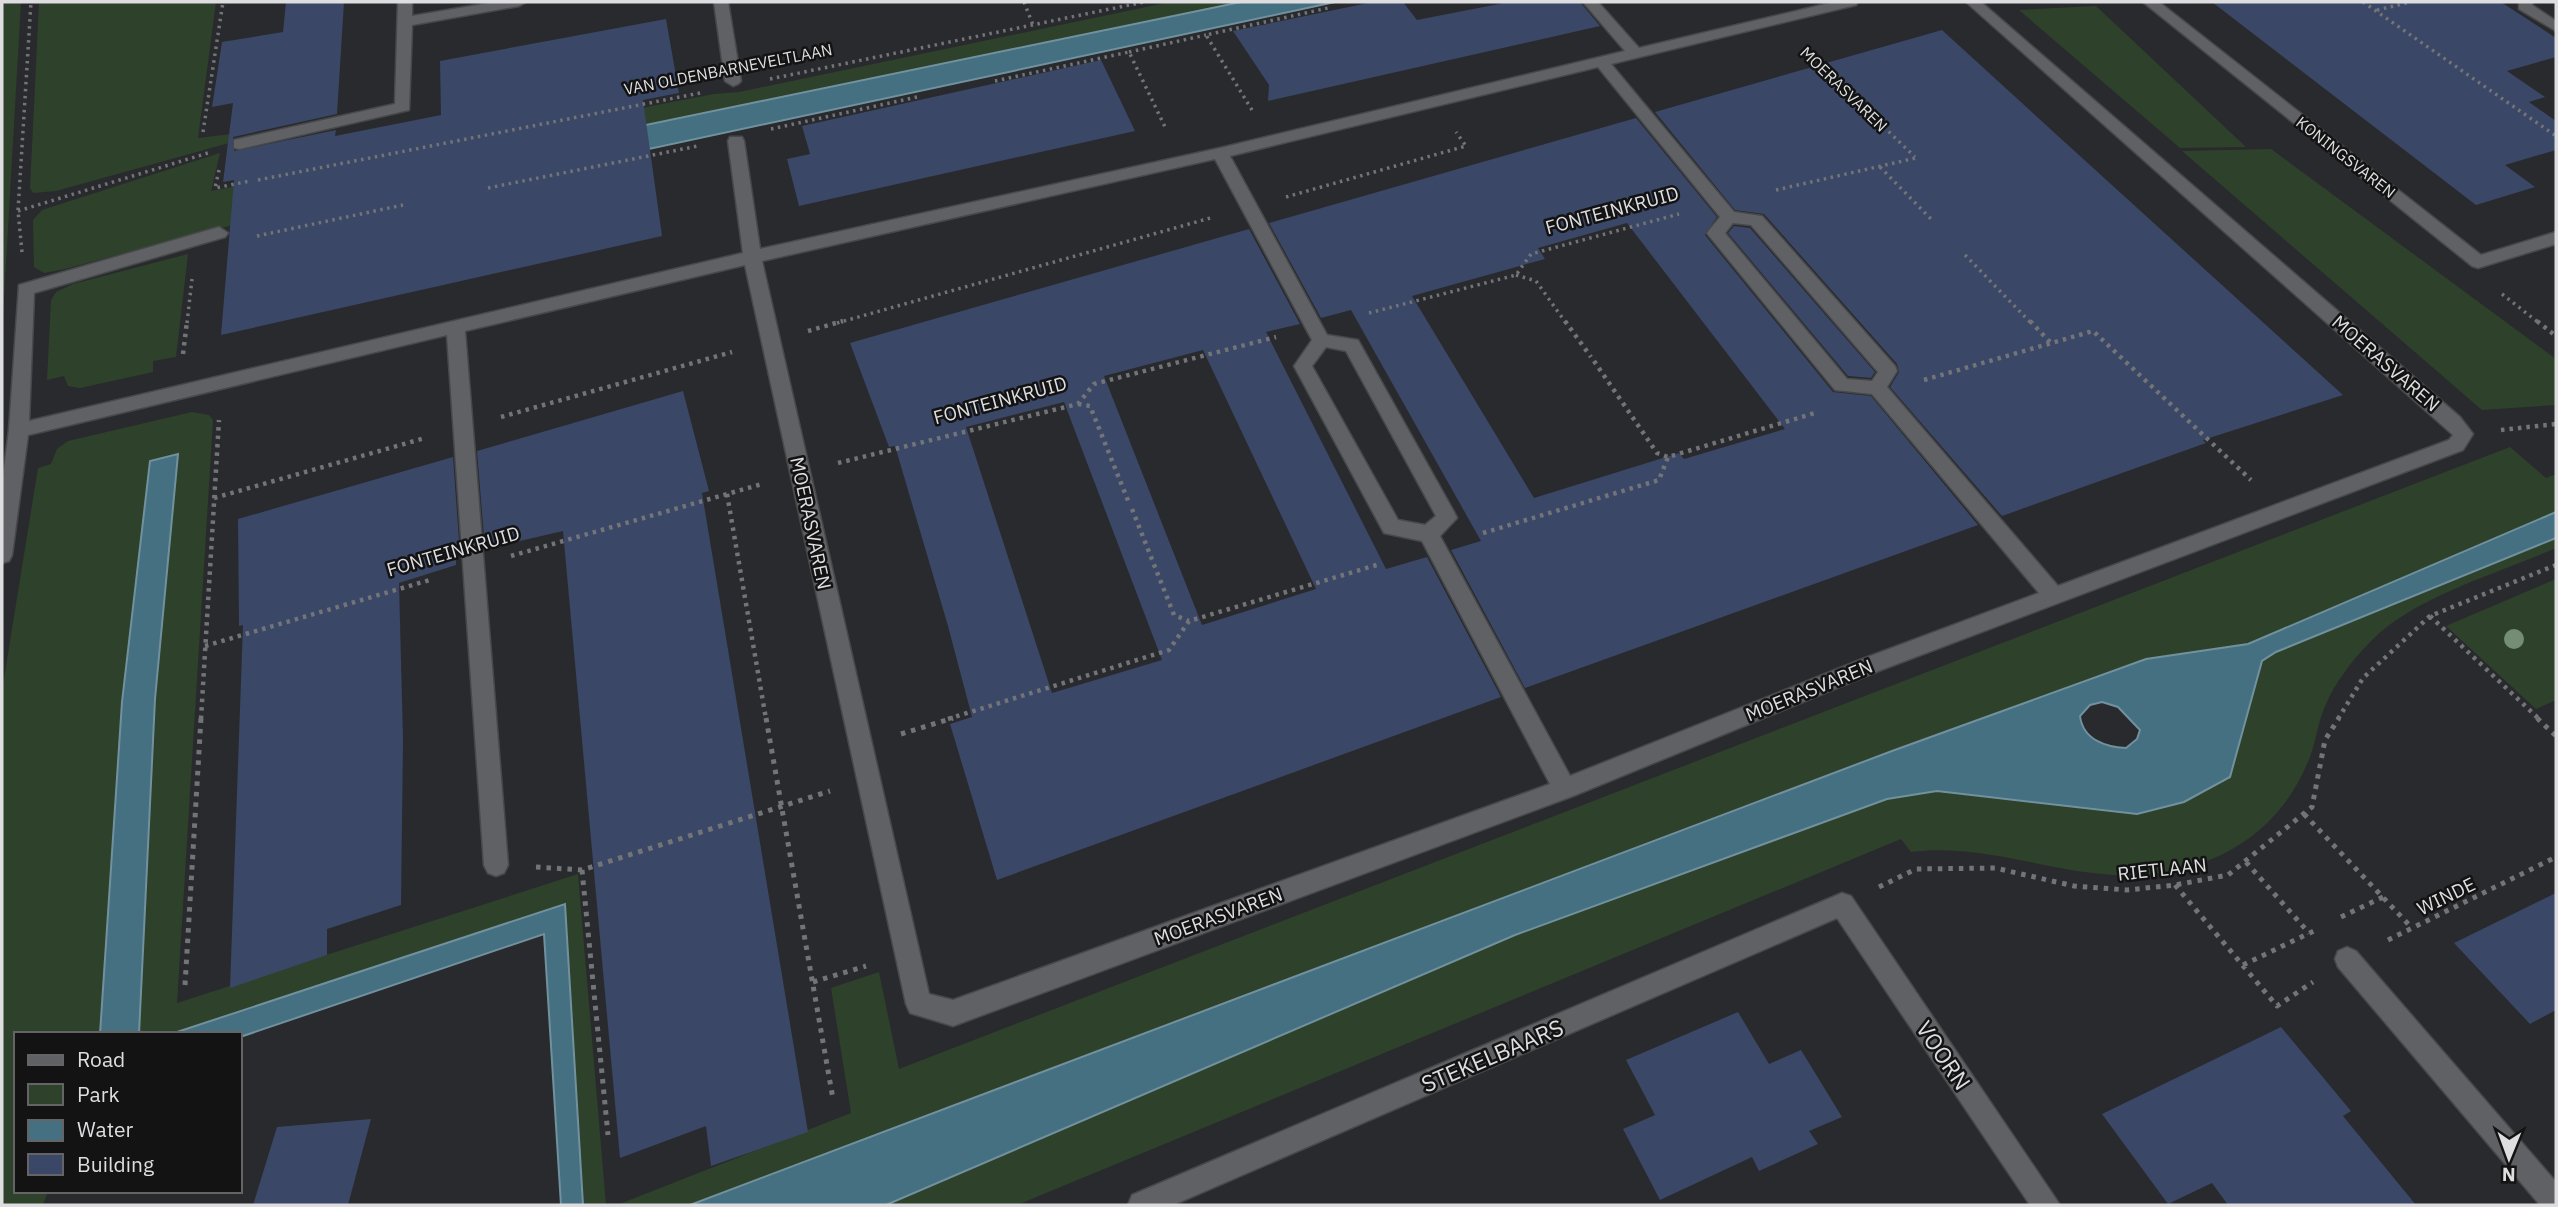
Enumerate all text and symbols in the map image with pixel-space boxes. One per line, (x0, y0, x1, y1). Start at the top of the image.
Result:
street label: VAN OLDENBARNEVELTLAAN (622, 39, 834, 99)
street label: MOERASVAREN (1796, 42, 1892, 136)
street label: KONINGSVAREN (2292, 112, 2400, 202)
street label: FONTEINKRUID (1543, 181, 1681, 239)
street label: MOERASVAREN (2327, 310, 2445, 416)
street label: FONTEINKRUID (931, 371, 1069, 429)
street label: MOERASVAREN (785, 454, 837, 592)
street label: FONTEINKRUID (384, 521, 522, 581)
street label: MOERASVAREN (1742, 654, 1876, 726)
street label: RIETLAAN (2116, 852, 2208, 886)
street label: WINDE (2413, 872, 2479, 920)
street label: MOERASVAREN (1150, 882, 1286, 950)
street label: STEKELBAARS (1416, 1012, 1568, 1098)
street label: VOORN (1910, 1015, 1978, 1095)
legend (14, 1032, 242, 1193)
text: Road (77, 1045, 125, 1073)
text: Park (77, 1080, 120, 1108)
text: Water (77, 1115, 134, 1143)
north arrow (2474, 1123, 2544, 1193)
text: Building (77, 1150, 154, 1178)
text: N (2502, 1163, 2516, 1187)

